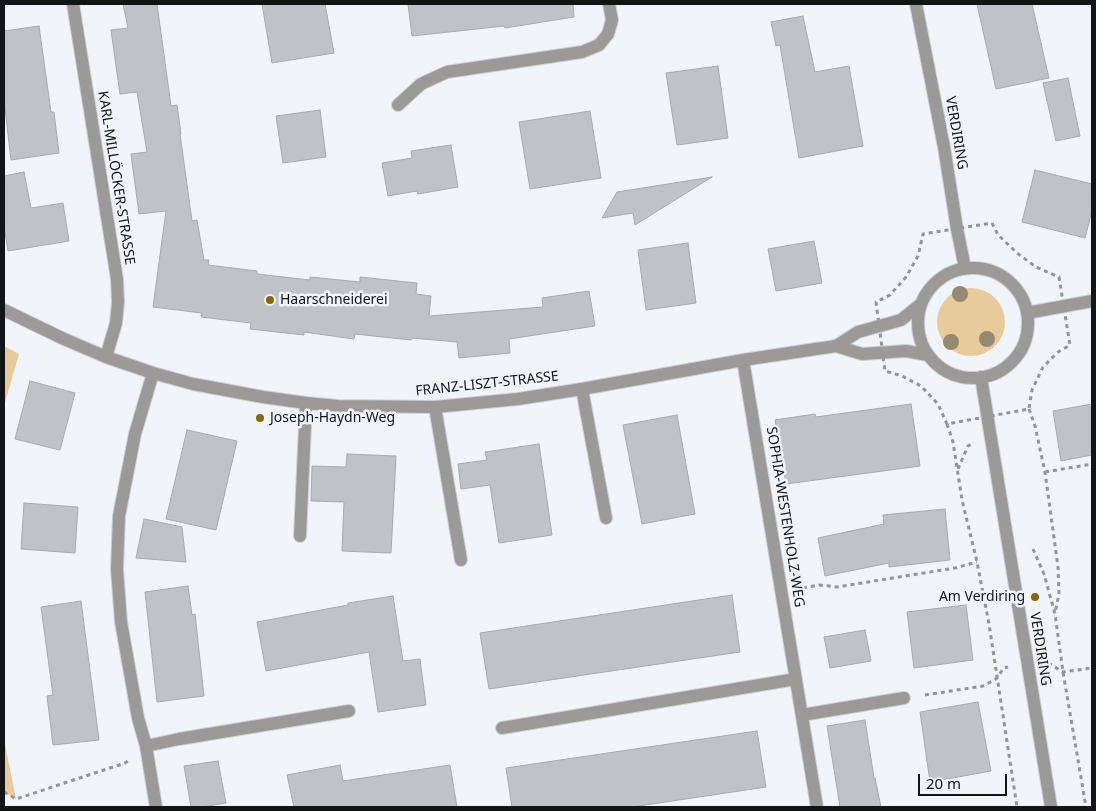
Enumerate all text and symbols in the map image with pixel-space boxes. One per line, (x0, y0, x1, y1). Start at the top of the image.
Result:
street label: KARL-MILLÖCKER-STRASSE (94, 90, 138, 266)
street label: VERDIRING (941, 95, 971, 171)
place label: Haarschneiderei (280, 292, 388, 308)
marker: Haarschneiderei (264, 294, 276, 306)
street label: FRANZ-LISZT-STRASSE (415, 368, 559, 400)
place label: Joseph-Haydn-Weg (270, 410, 395, 426)
marker: Joseph-Haydn-Weg (254, 412, 266, 424)
street label: SOPHIA-WESTENHOLZ-WEG (762, 426, 808, 608)
place label: Am Verdiring (939, 589, 1025, 605)
marker: Am Verdiring (1029, 591, 1041, 603)
street label: VERDIRING (1026, 611, 1054, 687)
scale bar (921, 764, 1010, 796)
text: 20 m (926, 773, 961, 793)

